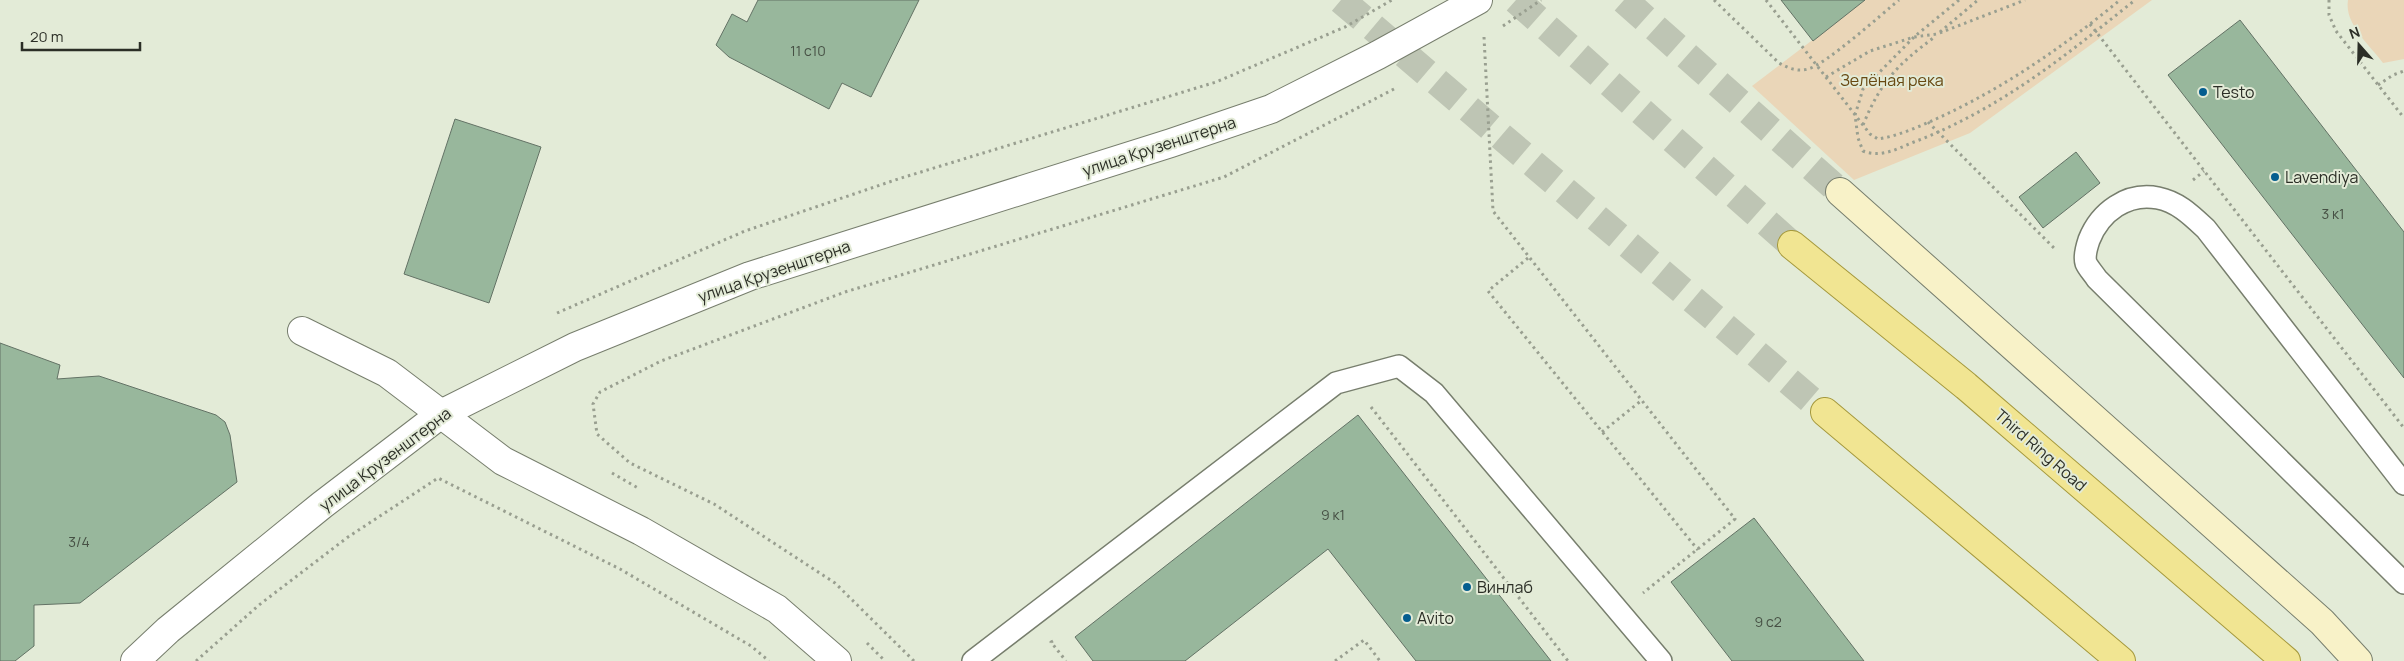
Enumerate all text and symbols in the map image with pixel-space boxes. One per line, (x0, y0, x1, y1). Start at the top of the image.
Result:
scale bar (22, 20, 140, 52)
north arrow (2334, 20, 2384, 70)
text: N (2346, 22, 2362, 43)
text: 20 m (30, 26, 63, 47)
house number: 11 с10 (790, 41, 826, 60)
park label: Зелёная река (1840, 69, 1944, 91)
place label: Testo (2213, 81, 2255, 103)
marker: Testo (2197, 86, 2209, 98)
street label: улица Крузенштерна (1080, 111, 1238, 181)
place label: Lavendiya (2285, 166, 2358, 188)
marker: Lavendiya (2269, 171, 2281, 183)
house number: 3 к1 (2322, 204, 2344, 223)
street label: улица Крузенштерна (695, 235, 853, 307)
street label: улица Крузенштерна (315, 402, 455, 516)
street label: Third Ring Road (1990, 404, 2092, 496)
house number: 9 к1 (1321, 505, 1345, 524)
house number: 3/4 (68, 532, 90, 551)
place label: Винлаб (1477, 576, 1533, 598)
marker: Винлаб (1461, 581, 1473, 593)
place label: Avito (1417, 607, 1454, 629)
marker: Avito (1401, 612, 1413, 624)
house number: 9 с2 (1754, 612, 1782, 631)

